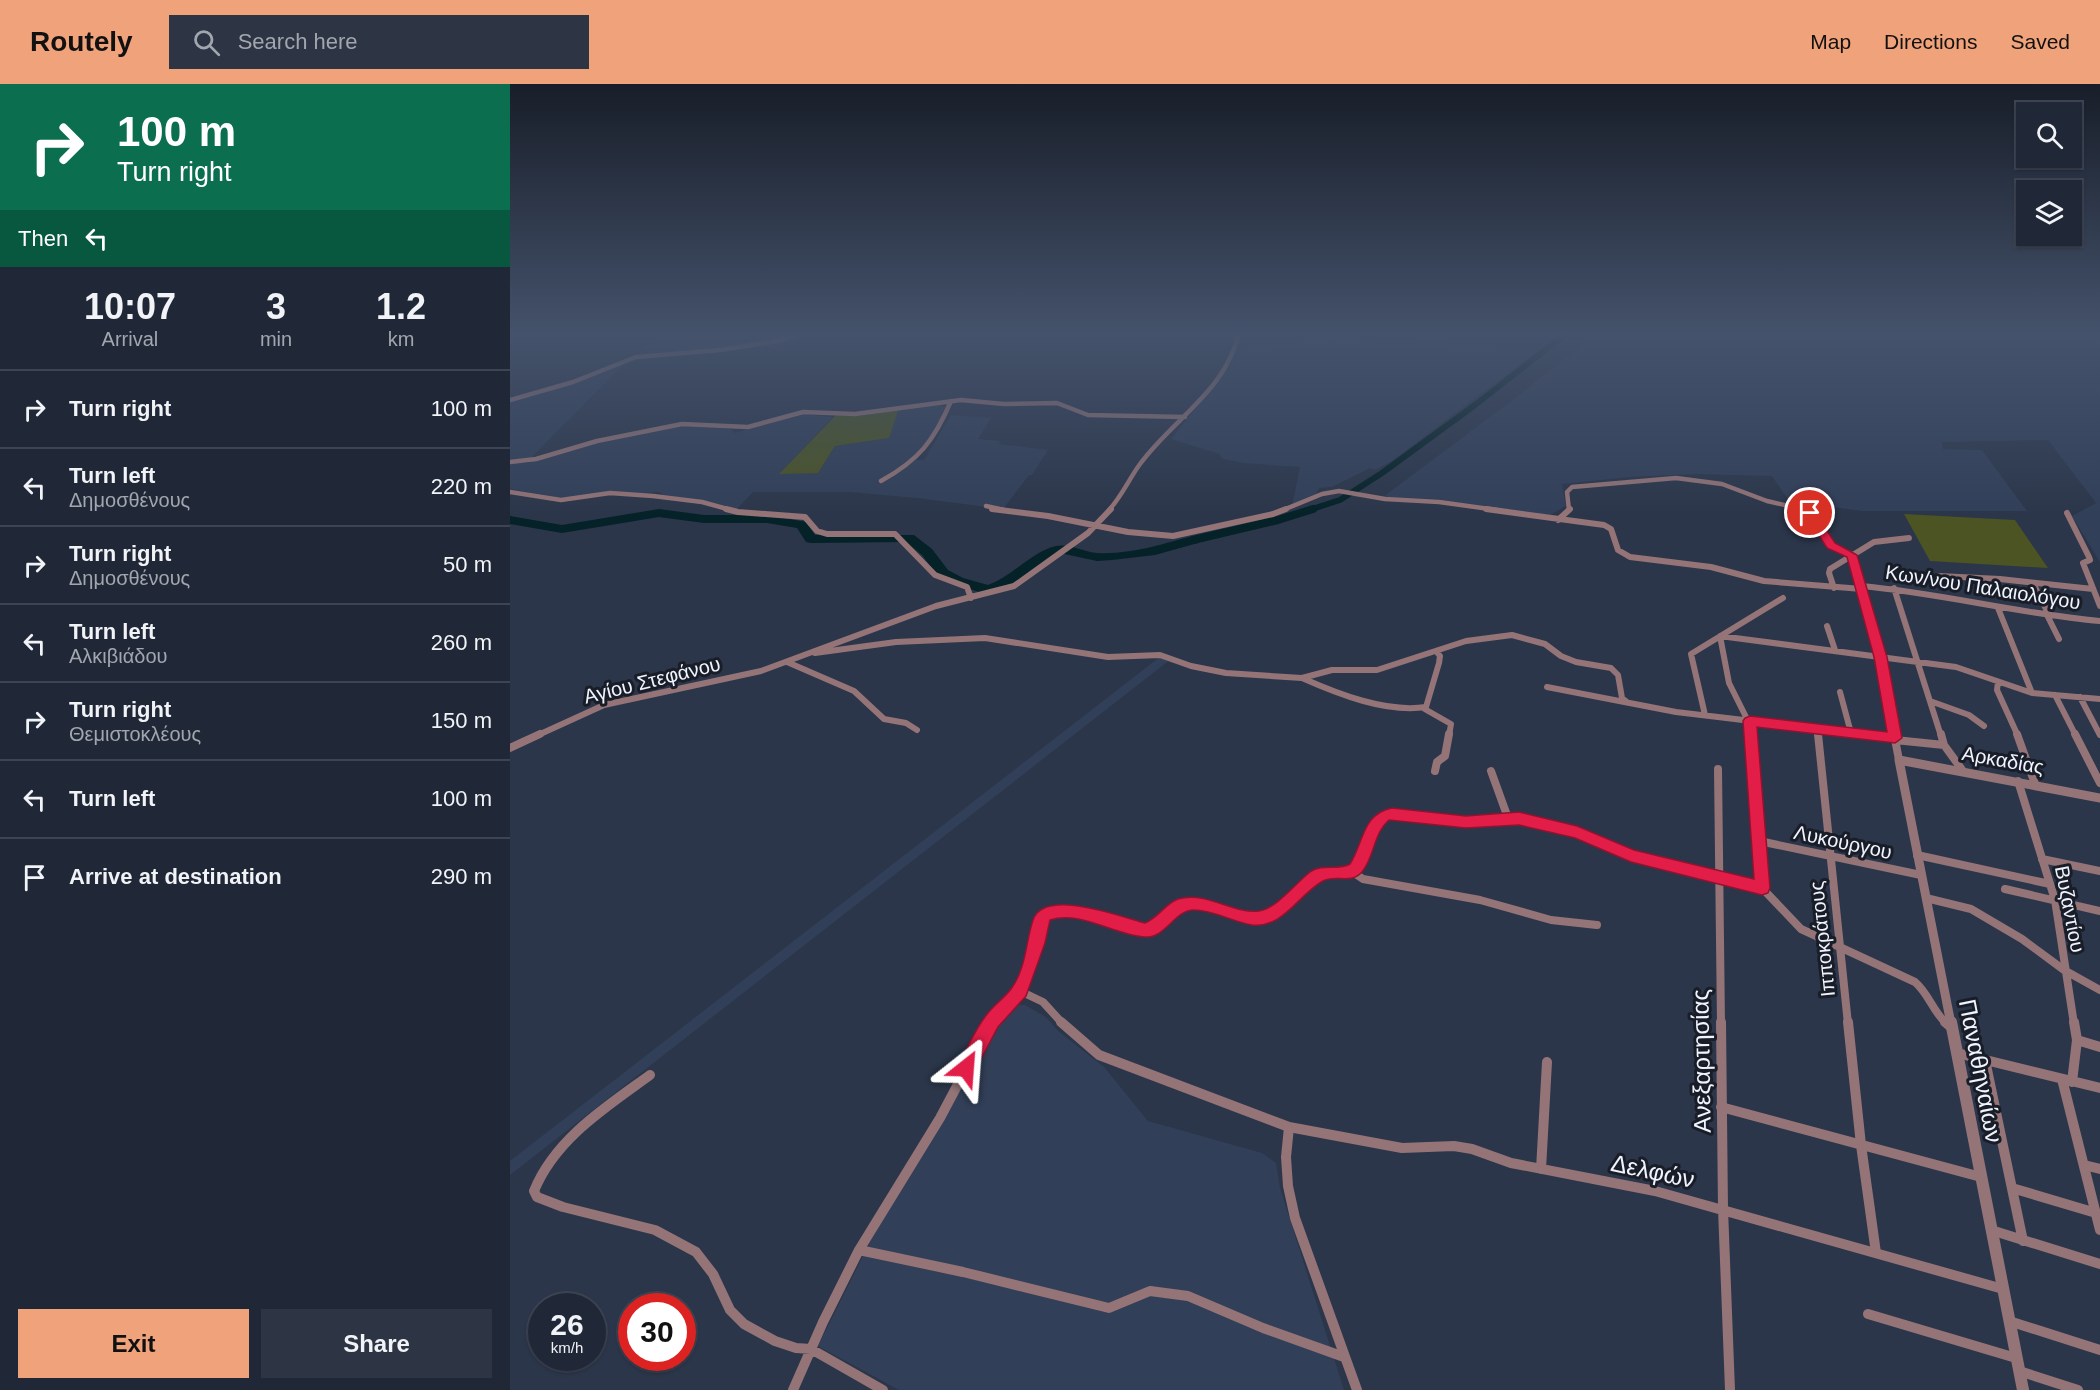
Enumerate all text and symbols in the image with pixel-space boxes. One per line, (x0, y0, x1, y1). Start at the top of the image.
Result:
search box (169, 15, 589, 69)
text: Routely (30, 26, 133, 57)
icon: search (190, 26, 223, 59)
text: Search here (238, 29, 358, 54)
text: Map (1810, 30, 1851, 53)
text: Directions (1884, 30, 1977, 53)
text: Saved (2010, 30, 2070, 53)
map controls (2016, 102, 2082, 246)
button: search (2016, 102, 2082, 168)
icon: right (18, 108, 96, 186)
text: 100 m (117, 108, 236, 155)
text: Turn right (117, 157, 232, 187)
button: layers (2016, 180, 2082, 246)
icon: left (80, 222, 113, 255)
text: Then (18, 226, 68, 251)
text: 10:07 (84, 286, 176, 327)
text: 3 (266, 286, 286, 327)
text: 1.2 (376, 286, 426, 327)
text: Arrival (102, 328, 158, 350)
text: min (260, 328, 292, 350)
text: km (388, 328, 414, 350)
icon: right (18, 393, 51, 426)
text: Turn right (69, 396, 171, 421)
text: 100 m (431, 396, 492, 421)
text: Turn left (69, 463, 155, 488)
icon: left (18, 471, 51, 504)
text: 220 m (431, 474, 492, 499)
pin (1784, 487, 1835, 538)
text: Δημοσθένους (69, 489, 190, 511)
icon: arrive (1793, 496, 1826, 529)
text: Turn right (69, 541, 171, 566)
icon: right (18, 549, 51, 582)
text: 50 m (443, 552, 492, 577)
street label: Κων/νου Παλαιολόγου (1884, 561, 2082, 613)
text: Δημοσθένους (69, 567, 190, 589)
text: Turn left (69, 619, 155, 644)
icon: left (18, 627, 51, 660)
text: 260 m (431, 630, 492, 655)
text: Αλκιβιάδου (69, 645, 168, 667)
street label: Αγίου Στεφάνου (581, 652, 723, 708)
text: Turn right (69, 697, 171, 722)
icon: right (18, 705, 51, 738)
text: 150 m (431, 708, 492, 733)
text: Θεμιστοκλέους (69, 723, 201, 745)
street label: Αρκαδίας (1960, 742, 2046, 778)
icon: left (18, 783, 51, 816)
text: Turn left (69, 786, 155, 811)
text: 100 m (431, 786, 492, 811)
street label: Λυκούργου (1792, 821, 1894, 863)
icon: arrive (18, 861, 51, 894)
text: Arrive at destination (69, 864, 282, 889)
text: 290 m (431, 864, 492, 889)
street label: Βυζαντίου (2051, 864, 2089, 954)
street label: Ιπποκράτους (1805, 880, 1839, 998)
street label: Ανεξαρτησίας (1686, 989, 1716, 1133)
street label: Παναθηναίων (1954, 997, 2008, 1145)
position arrow (934, 1036, 998, 1100)
street label: Δελφών (1609, 1149, 1697, 1193)
speed limit sign: 30 (618, 1293, 696, 1371)
text: 26 (550, 1308, 584, 1341)
button: Exit (18, 1309, 249, 1378)
button: Share (261, 1309, 492, 1378)
text: km/h (551, 1339, 583, 1356)

